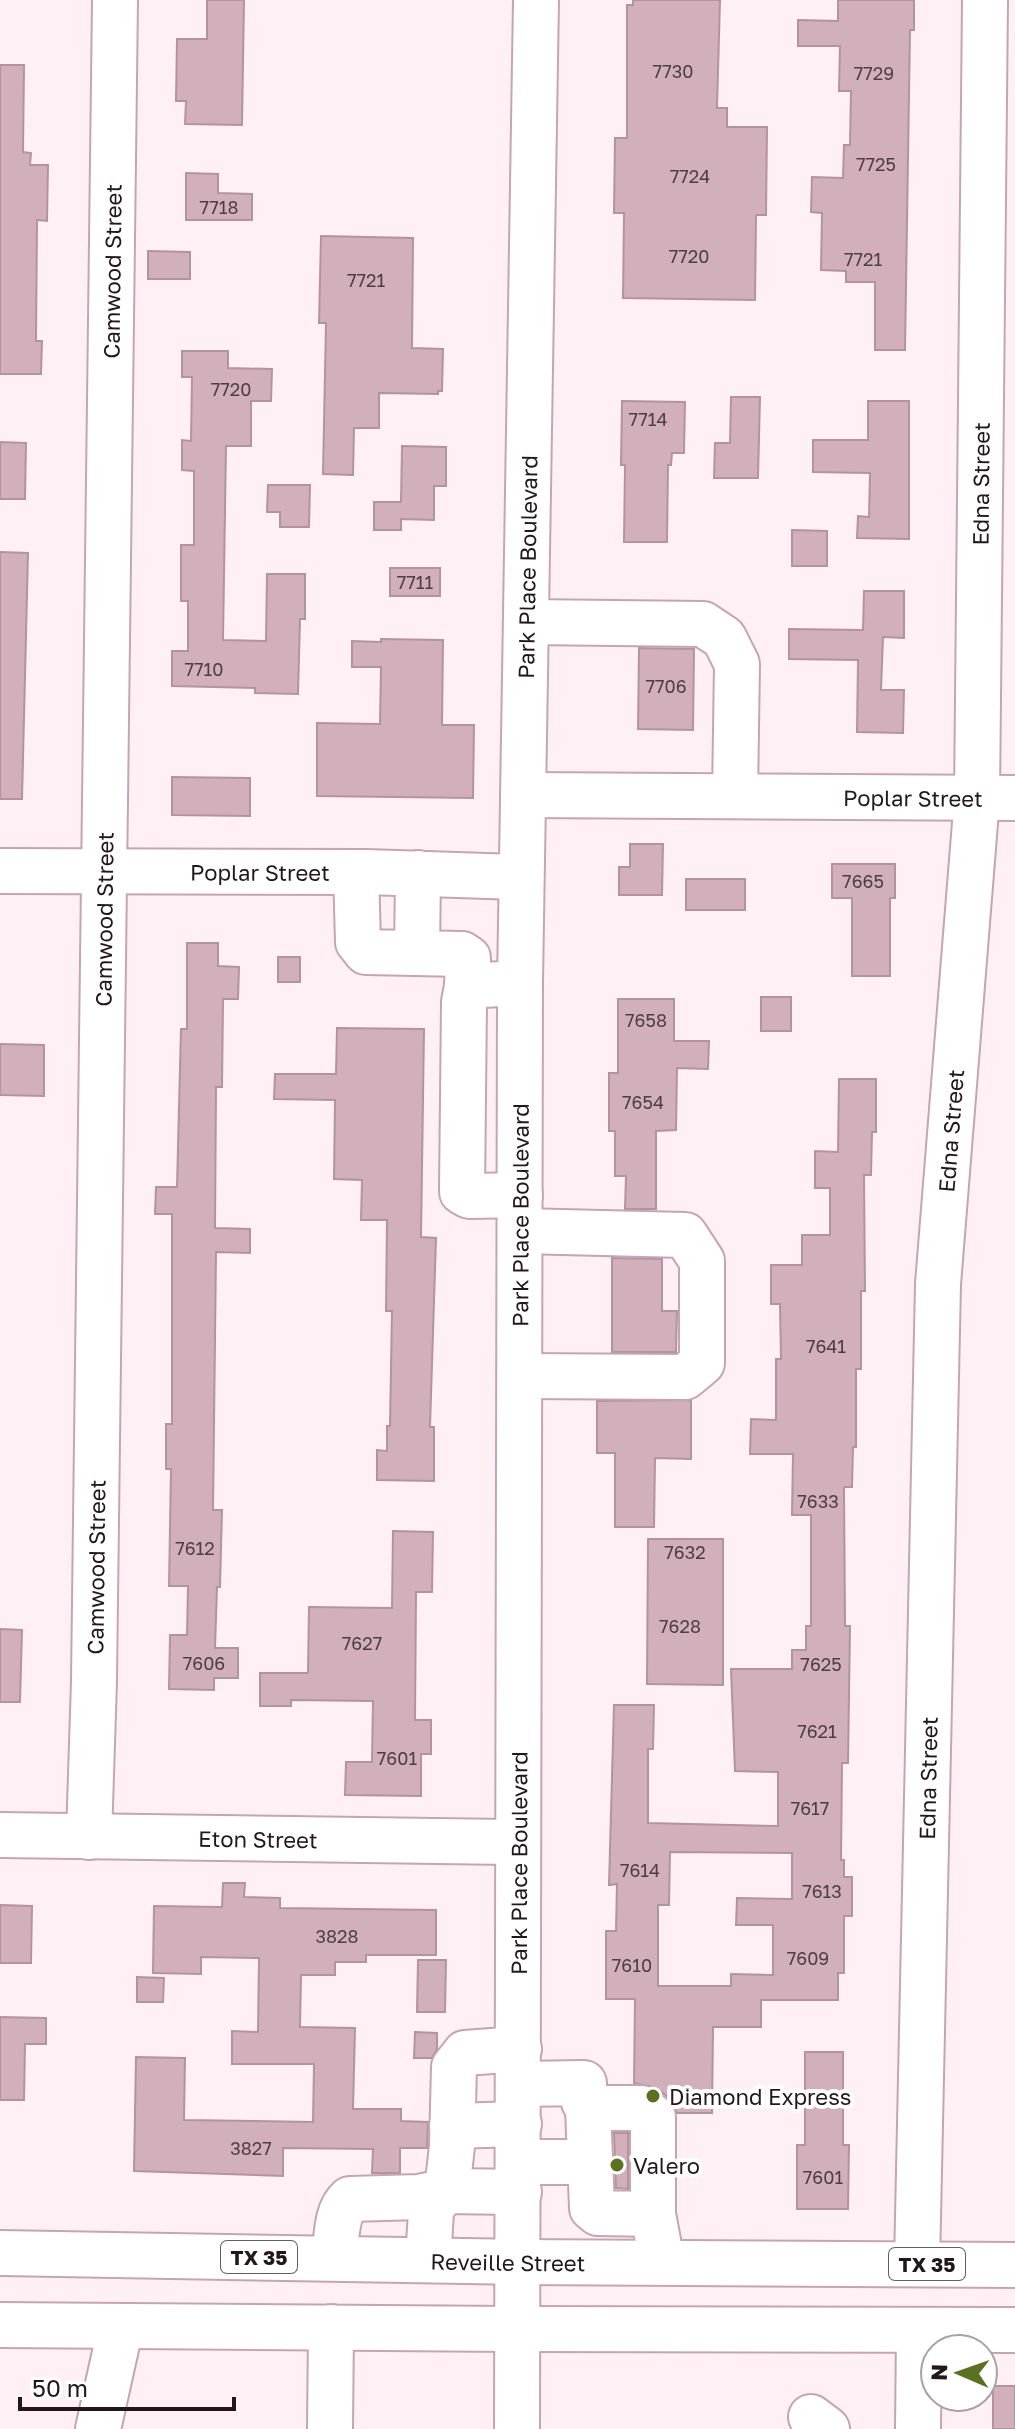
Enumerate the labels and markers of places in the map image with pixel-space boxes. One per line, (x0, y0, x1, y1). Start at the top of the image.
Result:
place label: Diamond Express (669, 2083, 851, 2110)
marker: Diamond Express (644, 2087, 662, 2105)
place label: Valero (633, 2152, 700, 2179)
marker: Valero (608, 2156, 626, 2174)

